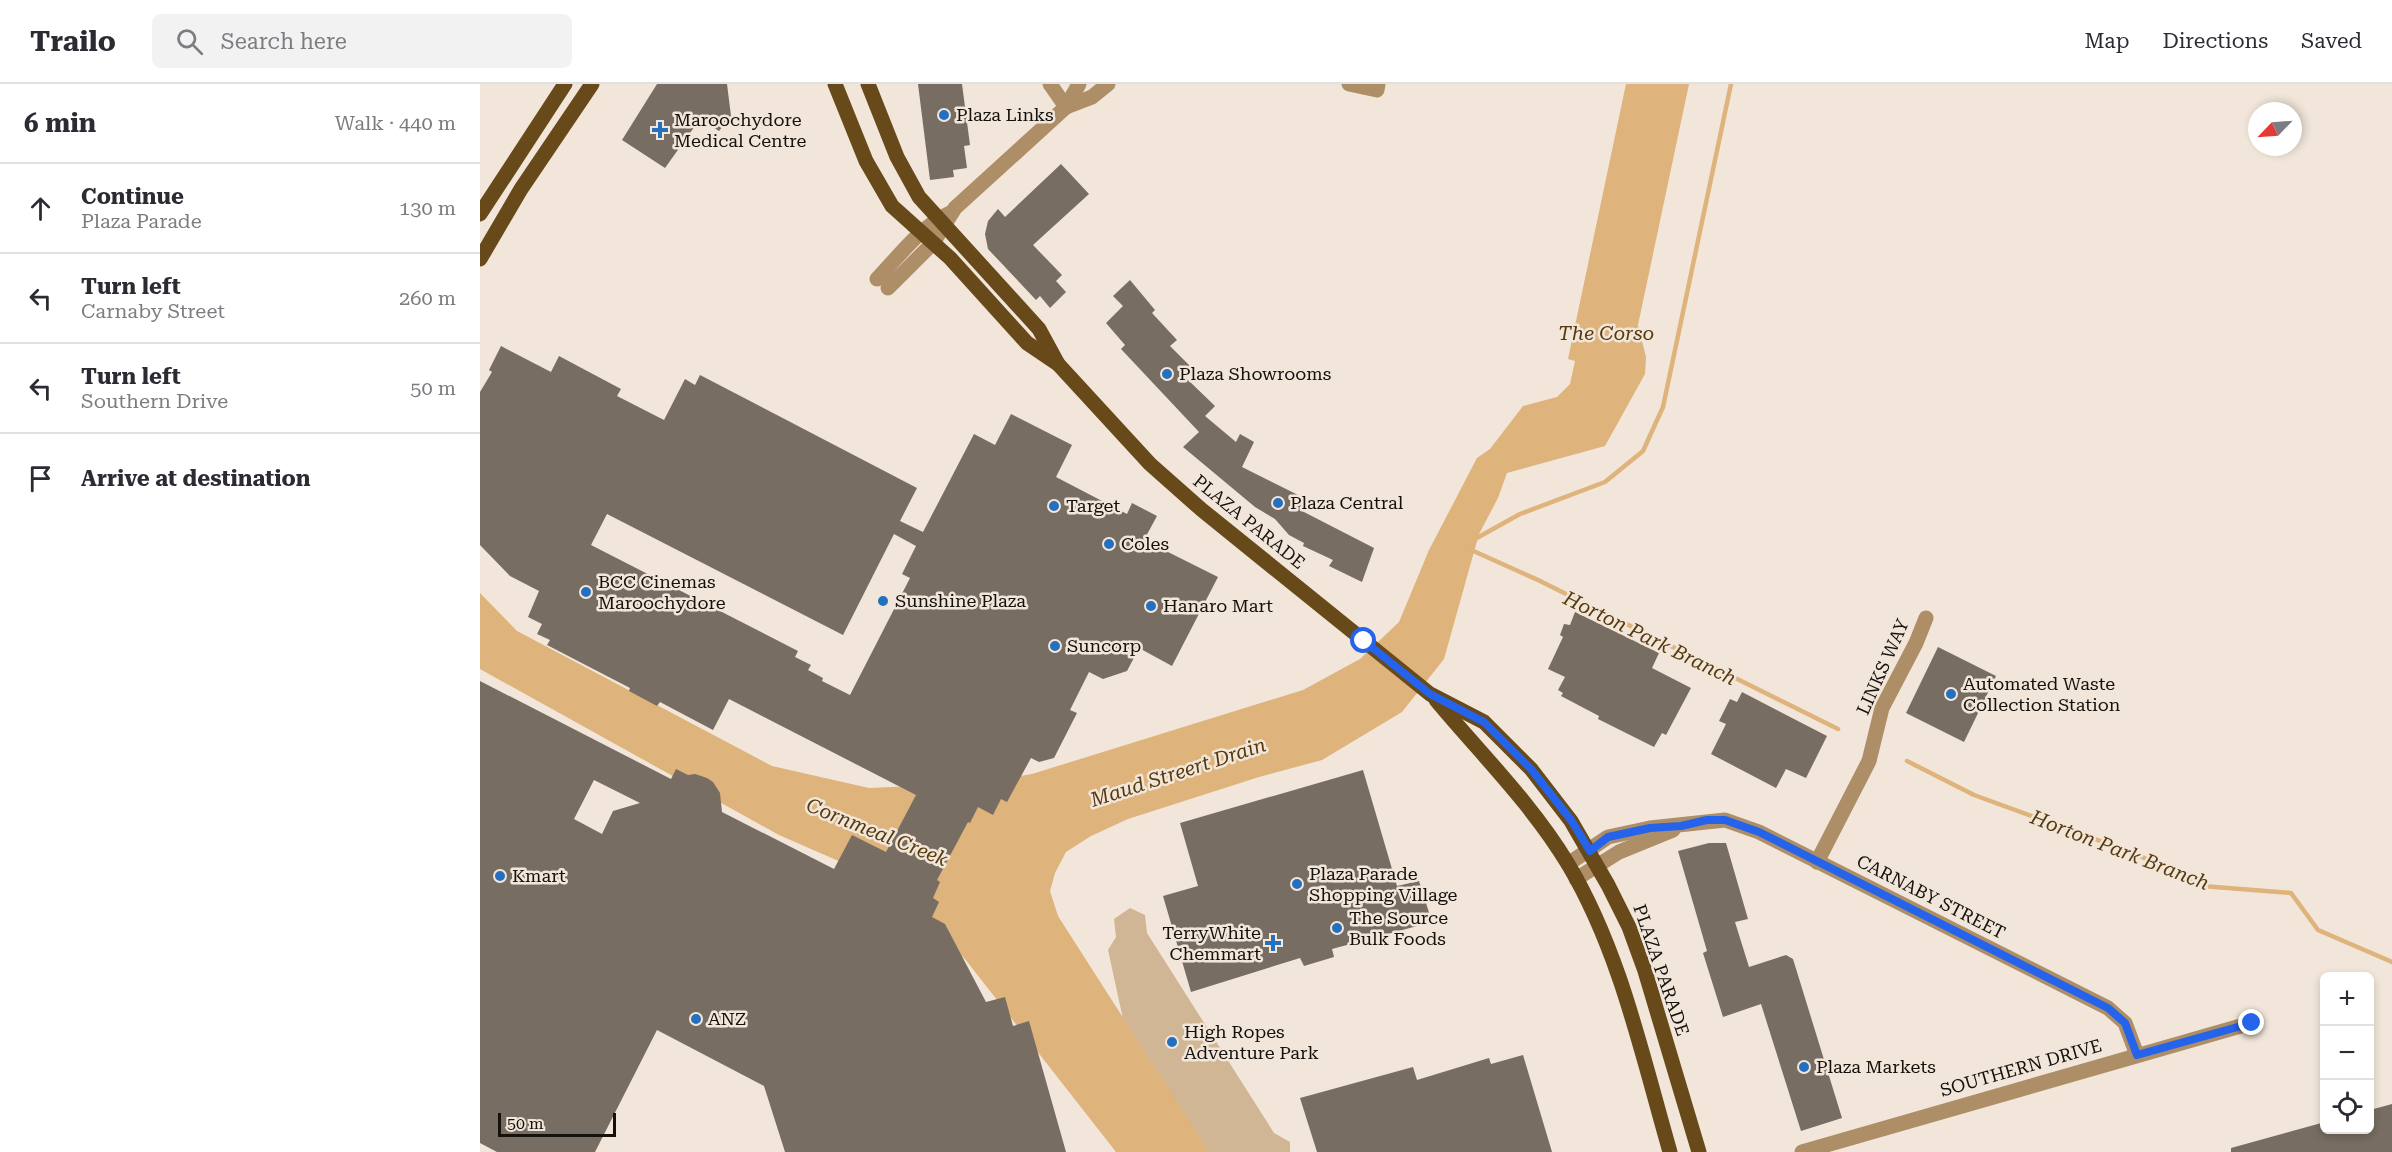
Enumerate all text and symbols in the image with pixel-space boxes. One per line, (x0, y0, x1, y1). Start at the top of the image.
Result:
search box (152, 14, 572, 68)
text: Trailo (30, 25, 116, 58)
icon: search (173, 25, 206, 58)
text: Search here (221, 29, 347, 54)
text: Map (2085, 29, 2129, 53)
text: Directions (2162, 29, 2268, 53)
text: Saved (2301, 29, 2362, 53)
north arrow (2248, 102, 2302, 156)
place label: Plaza Links (956, 104, 1054, 125)
text: 6 min (24, 108, 96, 138)
marker: Plaza Links (937, 108, 951, 122)
place label: Maroochydore Medical Centre (674, 109, 807, 151)
text: Walk · 440 m (335, 111, 456, 135)
marker: Maroochydore Medical Centre (651, 121, 669, 139)
text: Continue (81, 184, 184, 209)
icon: ahead (24, 192, 57, 225)
text: 130 m (399, 196, 456, 220)
text: Plaza Parade (81, 209, 202, 233)
text: Turn left (81, 274, 181, 299)
icon: left (24, 282, 57, 315)
text: 260 m (399, 286, 456, 310)
text: Carnaby Street (81, 299, 225, 323)
water label: The Corso (1558, 321, 1654, 345)
place label: Plaza Showrooms (1179, 363, 1331, 384)
text: Turn left (81, 364, 181, 389)
marker: Plaza Showrooms (1160, 367, 1174, 381)
icon: left (24, 372, 57, 405)
text: 50 m (410, 376, 456, 400)
text: Southern Drive (81, 389, 228, 413)
icon: arrive (24, 462, 57, 495)
text: Arrive at destination (81, 466, 310, 491)
street label: PLAZA PARADE (1189, 470, 1309, 573)
place label: Plaza Central (1290, 492, 1404, 513)
place label: Target (1066, 495, 1120, 516)
marker: Plaza Central (1271, 496, 1285, 510)
marker: Target (1047, 499, 1061, 513)
place label: Coles (1121, 533, 1169, 554)
marker: Coles (1102, 537, 1116, 551)
place label: BCC Cinemas Maroochydore (598, 571, 726, 613)
marker: BCC Cinemas Maroochydore (579, 585, 593, 599)
water label: Horton Park Branch (1559, 585, 1740, 690)
place label: Sunshine Plaza (895, 590, 1026, 611)
marker: Sunshine Plaza (876, 594, 890, 608)
place label: Hanaro Mart (1163, 595, 1273, 616)
marker: Hanaro Mart (1144, 599, 1158, 613)
street label: LINKS WAY (1852, 615, 1913, 718)
route start (1350, 627, 1376, 653)
place label: Suncorp (1067, 635, 1141, 656)
marker: Suncorp (1048, 639, 1062, 653)
place label: Automated Waste Collection Station (1963, 673, 2121, 715)
marker: Automated Waste Collection Station (1944, 687, 1958, 701)
water label: Maud Streert Drain (1086, 732, 1269, 812)
water label: Cornmeal Creek (803, 793, 951, 871)
water label: Horton Park Branch (2026, 805, 2213, 895)
street label: CARNABY STREET (1854, 850, 2009, 943)
place label: Plaza Parade Shopping Village (1309, 863, 1458, 905)
place label: Kmart (512, 865, 566, 886)
marker: Kmart (493, 869, 507, 883)
marker: Plaza Parade Shopping Village (1290, 877, 1304, 891)
street label: PLAZA PARADE (1629, 901, 1694, 1038)
place label: The Source Bulk Foods (1349, 907, 1448, 949)
marker: The Source Bulk Foods (1330, 921, 1344, 935)
place label: TerryWhite Chemmart (1162, 922, 1261, 964)
marker: TerryWhite Chemmart (1266, 936, 1280, 950)
map controls (2320, 972, 2374, 1134)
button: + (2320, 972, 2374, 1026)
place label: ANZ (708, 1008, 746, 1029)
route end (2238, 1009, 2264, 1035)
marker: ANZ (689, 1012, 703, 1026)
place label: High Ropes Adventure Park (1184, 1021, 1319, 1063)
button: − (2320, 1026, 2374, 1080)
street label: SOUTHERN DRIVE (1938, 1034, 2104, 1101)
marker: High Ropes Adventure Park (1165, 1035, 1179, 1049)
place label: Plaza Markets (1816, 1056, 1936, 1077)
marker: Plaza Markets (1797, 1060, 1811, 1074)
button: locate (2320, 1080, 2374, 1134)
scale bar (498, 1110, 616, 1138)
text: 50 m (507, 1114, 544, 1133)

